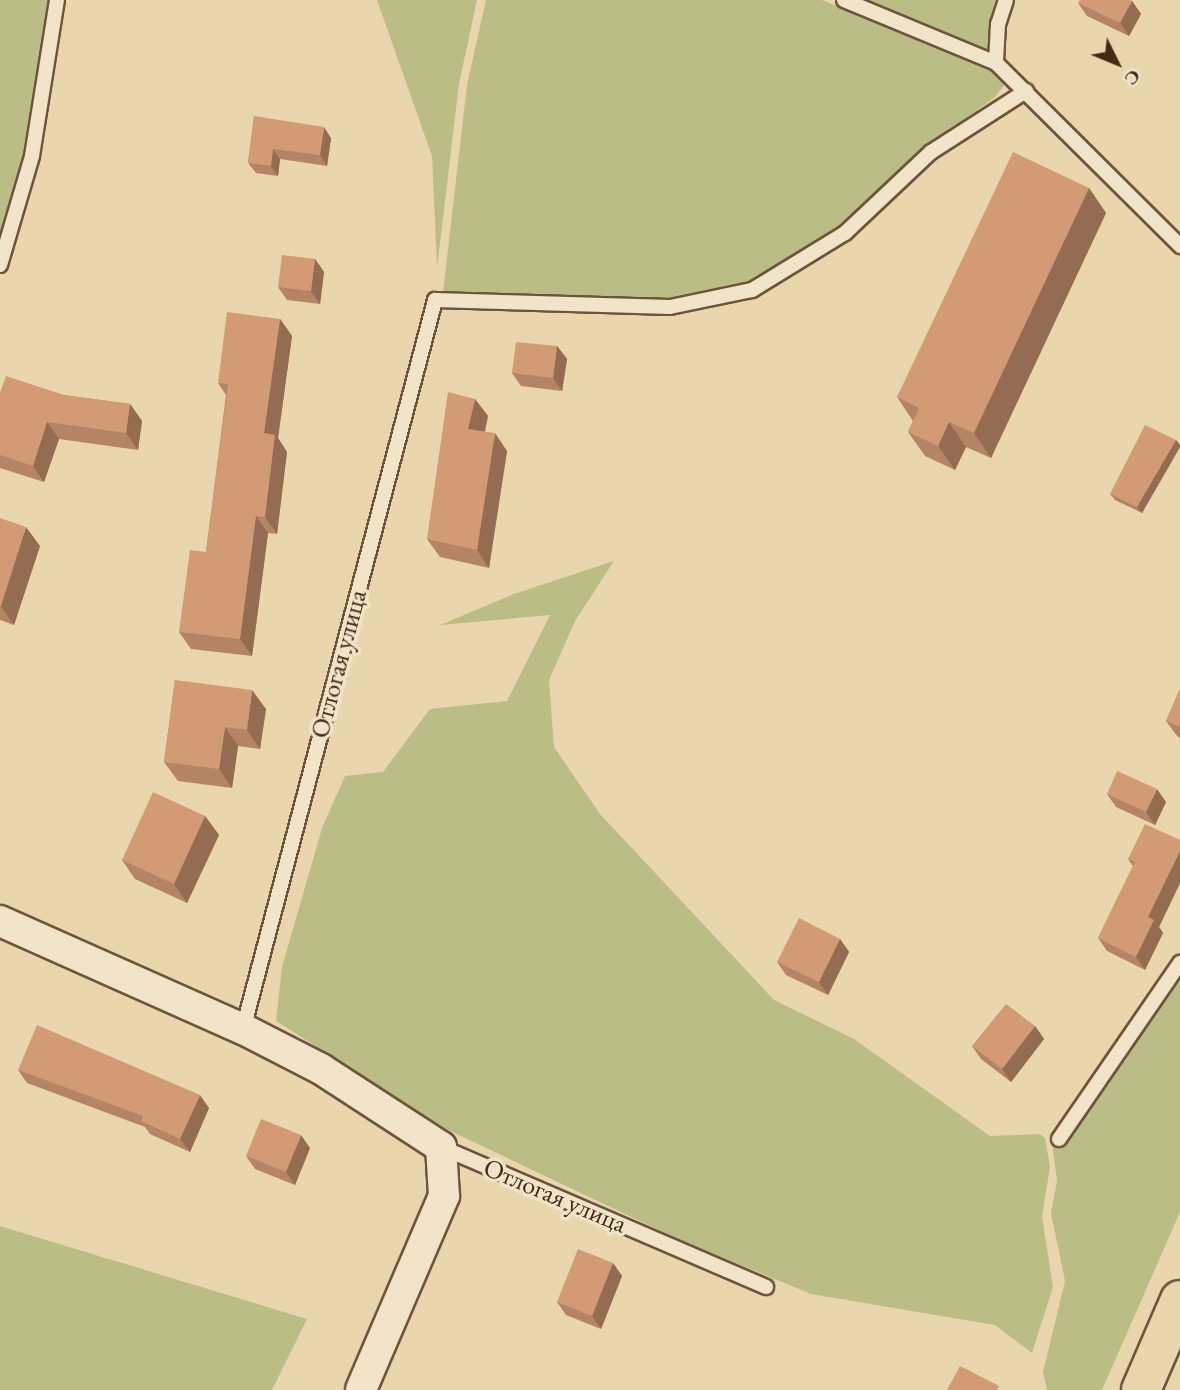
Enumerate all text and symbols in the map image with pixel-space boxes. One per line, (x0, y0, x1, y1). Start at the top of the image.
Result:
north arrow (1082, 28, 1152, 98)
text: С (1119, 64, 1146, 91)
street label: Отлогая улица (304, 586, 374, 742)
street label: Отлогая улица (479, 1152, 631, 1240)

